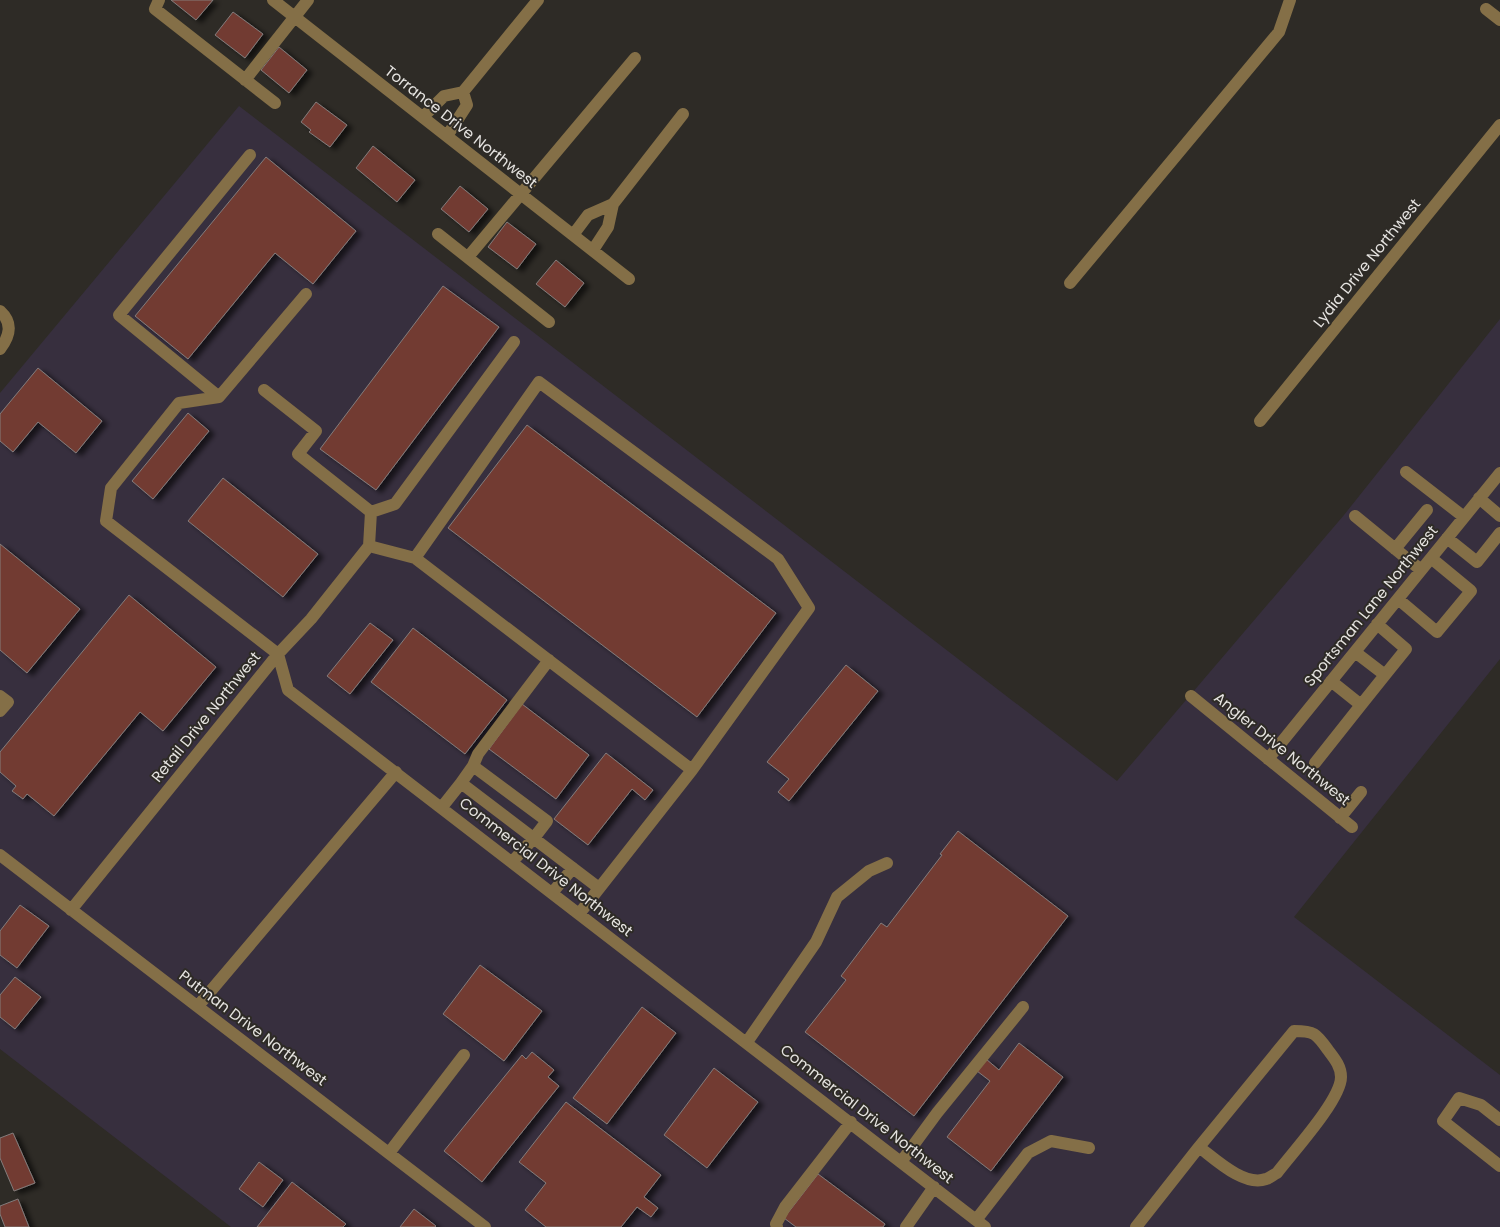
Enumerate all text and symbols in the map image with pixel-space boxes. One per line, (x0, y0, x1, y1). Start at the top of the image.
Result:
street label: Torrance Drive Northwest (381, 60, 542, 193)
street label: Lydia Drive Northwest (1308, 194, 1425, 332)
street label: Sportsman Lane Northwest (1299, 521, 1442, 691)
street label: Retail Drive Northwest (146, 647, 265, 787)
street label: Angler Drive Northwest (1210, 687, 1355, 810)
street label: Commercial Drive Northwest (455, 792, 637, 941)
street label: Putman Drive Northwest (175, 965, 332, 1090)
street label: Commercial Drive Northwest (776, 1039, 958, 1188)

